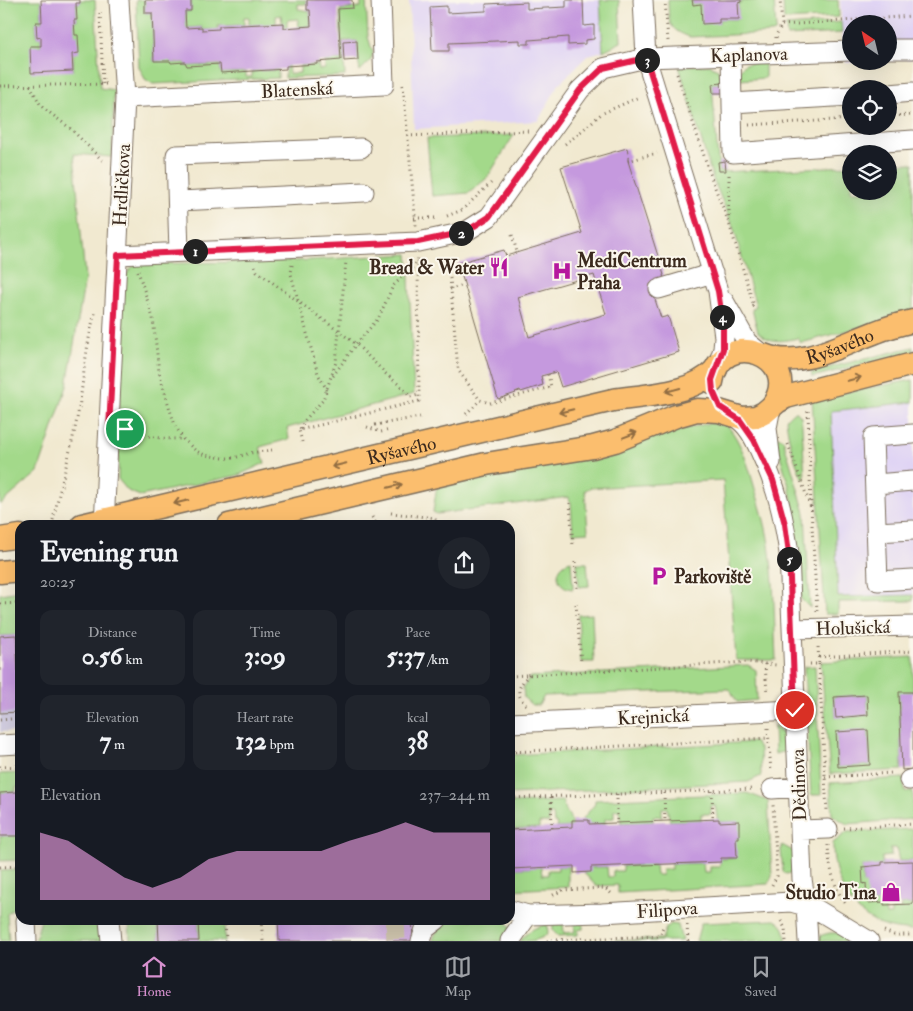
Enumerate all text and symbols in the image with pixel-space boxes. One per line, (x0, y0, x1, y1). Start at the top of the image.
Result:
north arrow (842, 15, 898, 70)
map controls (842, 15, 897, 200)
street label: Kaplanova (710, 42, 789, 69)
pin: 3 (634, 48, 660, 72)
text: 3 (645, 52, 650, 69)
street label: Blatenská (260, 76, 334, 104)
button: locate (842, 80, 897, 135)
street label: Hrdličkova (108, 143, 136, 227)
button: layers (842, 145, 897, 200)
pin: 2 (448, 220, 474, 246)
text: 2 (458, 225, 465, 242)
pin: 1 (182, 238, 208, 264)
text: 1 (193, 243, 198, 260)
place label: MediCentrum Praha (576, 249, 687, 295)
place label: Bread & Water (369, 256, 485, 280)
restaurant icon: Bread & Water (488, 256, 510, 278)
hospital icon: MediCentrum Praha (551, 260, 573, 282)
pin: 4 (710, 304, 734, 330)
text: 4 (719, 309, 726, 326)
street label: Ryšavého (803, 323, 877, 370)
one-way arrow (846, 373, 862, 383)
one-way arrow (666, 386, 682, 395)
one-way arrow (558, 407, 574, 416)
pin (104, 408, 146, 450)
icon: arrive (111, 415, 139, 443)
one-way arrow (621, 430, 637, 439)
street label: Ryšavého (364, 431, 439, 471)
one-way arrow (332, 461, 348, 470)
one-way arrow (387, 481, 403, 490)
one-way arrow (174, 498, 190, 507)
text: Evening run (40, 535, 178, 570)
button: share (438, 537, 490, 589)
pin: 5 (776, 546, 802, 572)
text: 5 (786, 551, 793, 568)
parking icon: Parkoviště (648, 565, 670, 587)
place label: Parkoviště (674, 565, 751, 589)
text: 20:25 (40, 572, 75, 592)
street label: Holušická (815, 615, 891, 641)
text: Distance (88, 624, 137, 641)
text: Time (250, 624, 280, 641)
text: Pace (405, 624, 430, 641)
text: 0.56 (82, 641, 122, 672)
text: 3:09 (244, 641, 286, 672)
text: 5:37 (386, 641, 425, 672)
text: km (122, 651, 143, 668)
text: /km (425, 651, 449, 668)
pin (774, 689, 816, 731)
icon: check (781, 696, 809, 724)
street label: Krejnická (617, 703, 690, 731)
text: Elevation (86, 709, 139, 726)
text: Heart rate (236, 709, 293, 726)
text: kcal (407, 709, 428, 726)
text: 7 (100, 726, 111, 757)
text: 132 (236, 726, 267, 757)
text: 38 (407, 726, 428, 757)
text: m (111, 736, 125, 753)
text: bpm (267, 736, 294, 753)
street label: Dědinova (786, 748, 812, 822)
text: Elevation (40, 785, 101, 805)
text: 237–244 m (419, 785, 490, 805)
place label: Studio Tina (785, 881, 877, 905)
shop icon: Studio Tina (880, 881, 902, 903)
street label: Filipova (636, 896, 699, 925)
tab: Home (136, 953, 171, 1000)
tab: Map (444, 953, 472, 1000)
tab: Saved (745, 953, 777, 1000)

